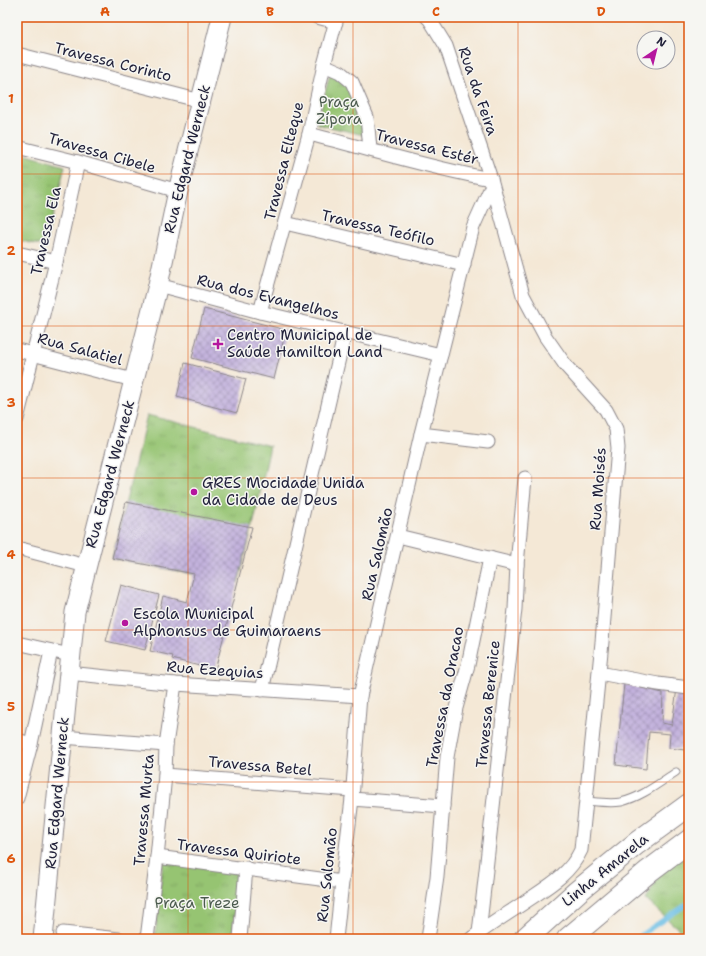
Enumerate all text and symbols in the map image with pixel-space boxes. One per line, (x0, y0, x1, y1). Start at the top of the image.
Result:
text: A (100, 3, 110, 20)
text: B (266, 3, 274, 20)
text: C (432, 3, 440, 20)
text: D (596, 3, 606, 20)
north arrow (636, 30, 676, 70)
text: N (654, 34, 670, 51)
street label: Travessa Corinto (52, 38, 174, 86)
street label: Rua da Feira (454, 44, 503, 139)
street label: Rua Edgard Werneck (159, 83, 215, 235)
text: 1 (8, 90, 14, 107)
park label: Praça Zípora (316, 92, 363, 129)
street label: Travessa Elteque (260, 100, 308, 222)
street label: Travessa Estér (374, 125, 480, 169)
street label: Travessa Cibele (46, 128, 158, 178)
street label: Travessa Ela (26, 184, 66, 277)
street label: Travessa Teófilo (319, 205, 437, 251)
text: 2 (6, 242, 16, 259)
street label: Rua dos Evangelhos (195, 270, 341, 324)
place label: Centro Municipal de Saúde Hamilton Land (227, 325, 383, 362)
street label: Rua Salatiel (35, 328, 125, 370)
marker: Centro Municipal de Saúde Hamilton Land (212, 338, 224, 350)
text: 3 (6, 394, 16, 411)
street label: Rua Edgard Werneck (81, 398, 139, 550)
street label: Rua Moisés (585, 447, 611, 531)
place label: GRES Mocidade Unida da Cidade de Deus (202, 473, 365, 510)
marker: GRES Mocidade Unida da Cidade de Deus (189, 487, 199, 497)
street label: Rua Salomão (357, 505, 397, 603)
text: 4 (6, 546, 16, 563)
place label: Escola Municipal Alphonsus de Guimaraens (133, 604, 321, 641)
marker: Escola Municipal Alphonsus de Guimaraens (120, 618, 130, 628)
street label: Travessa da Oracao (422, 625, 468, 769)
street label: Travessa Berenice (471, 639, 505, 769)
street label: Rua Ezequias (166, 657, 264, 683)
text: 5 (7, 698, 15, 715)
street label: Rua Edgard Werneck (40, 716, 74, 870)
street label: Travessa Murta (129, 752, 159, 867)
street label: Travessa Betel (207, 752, 313, 781)
street label: Rua Salomão (312, 827, 342, 923)
street label: Linha Amarela (558, 829, 653, 911)
street label: Travessa Quiriote (176, 834, 302, 870)
text: 6 (6, 850, 16, 867)
park label: Praça Treze (155, 893, 240, 913)

